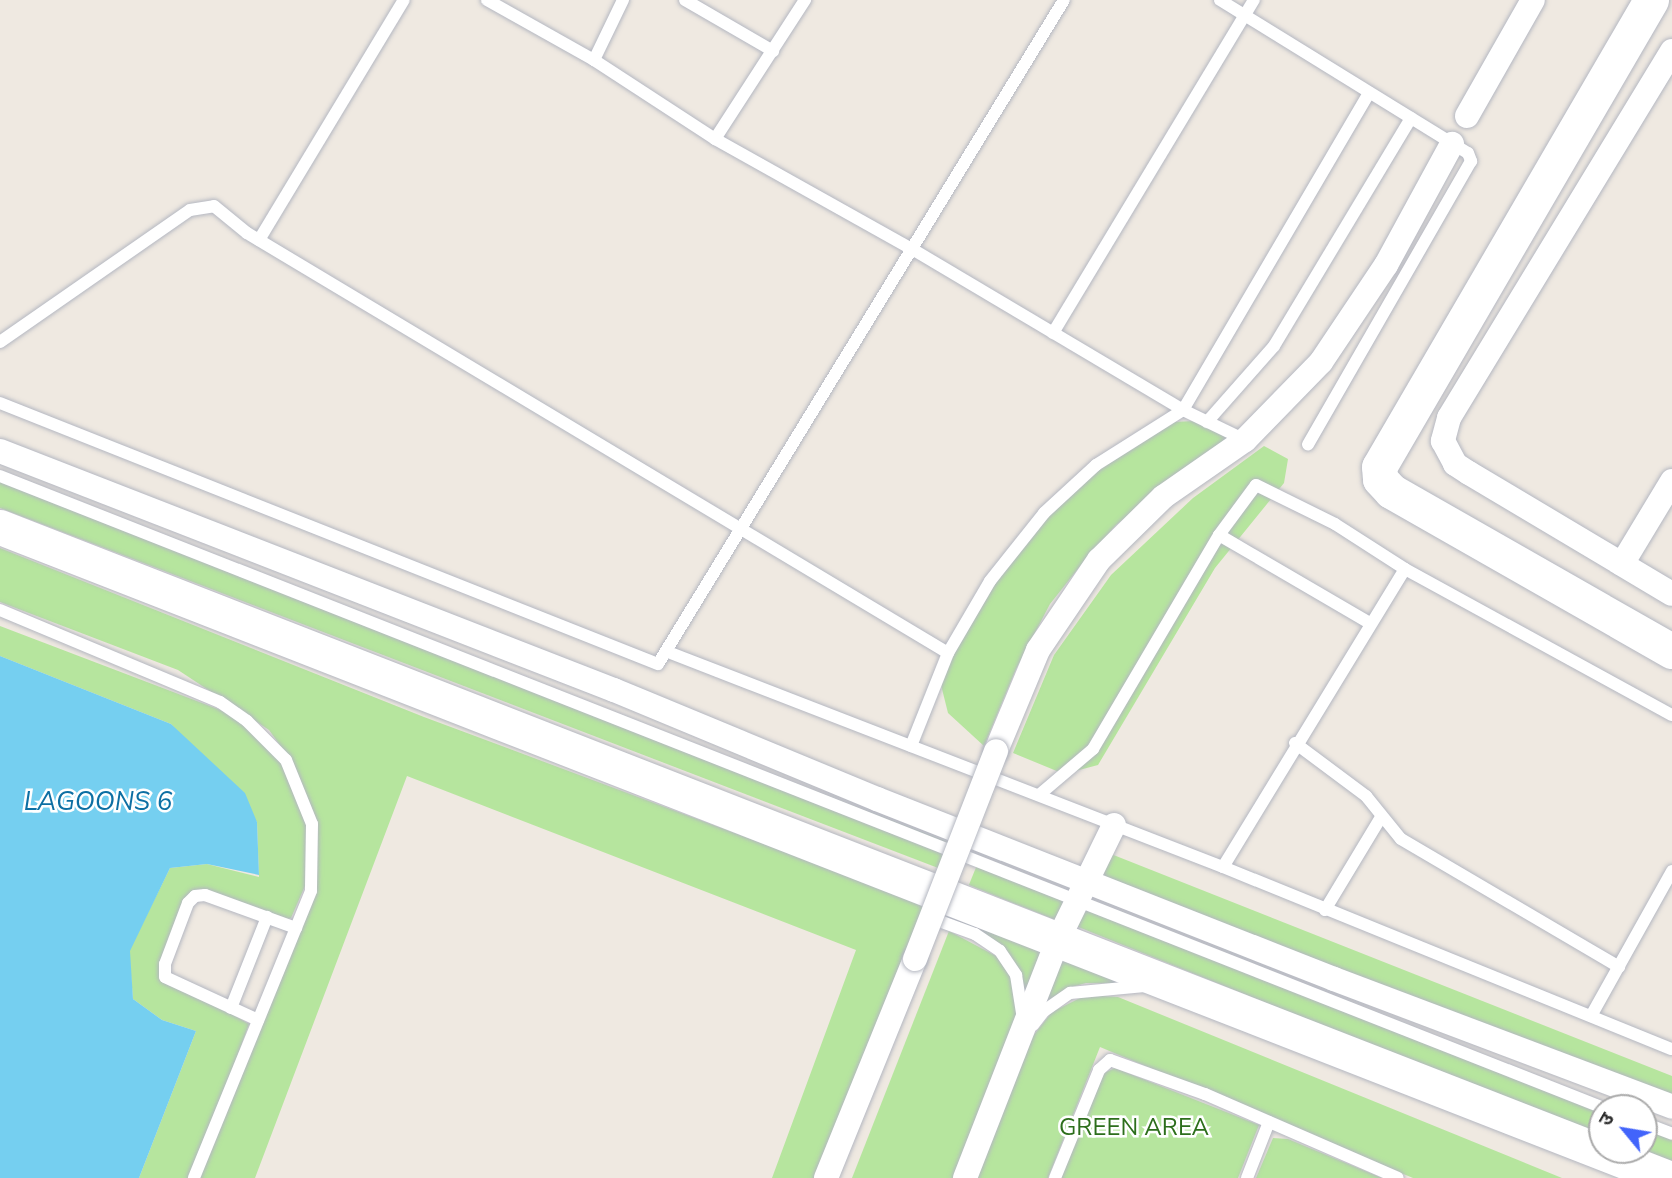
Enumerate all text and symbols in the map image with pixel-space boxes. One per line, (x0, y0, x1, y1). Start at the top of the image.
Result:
water label: LAGOONS 6 (24, 786, 172, 818)
north arrow (1588, 1094, 1658, 1164)
text: उ (1593, 1108, 1621, 1131)
park label: GREEN AREA (1059, 1114, 1209, 1142)

